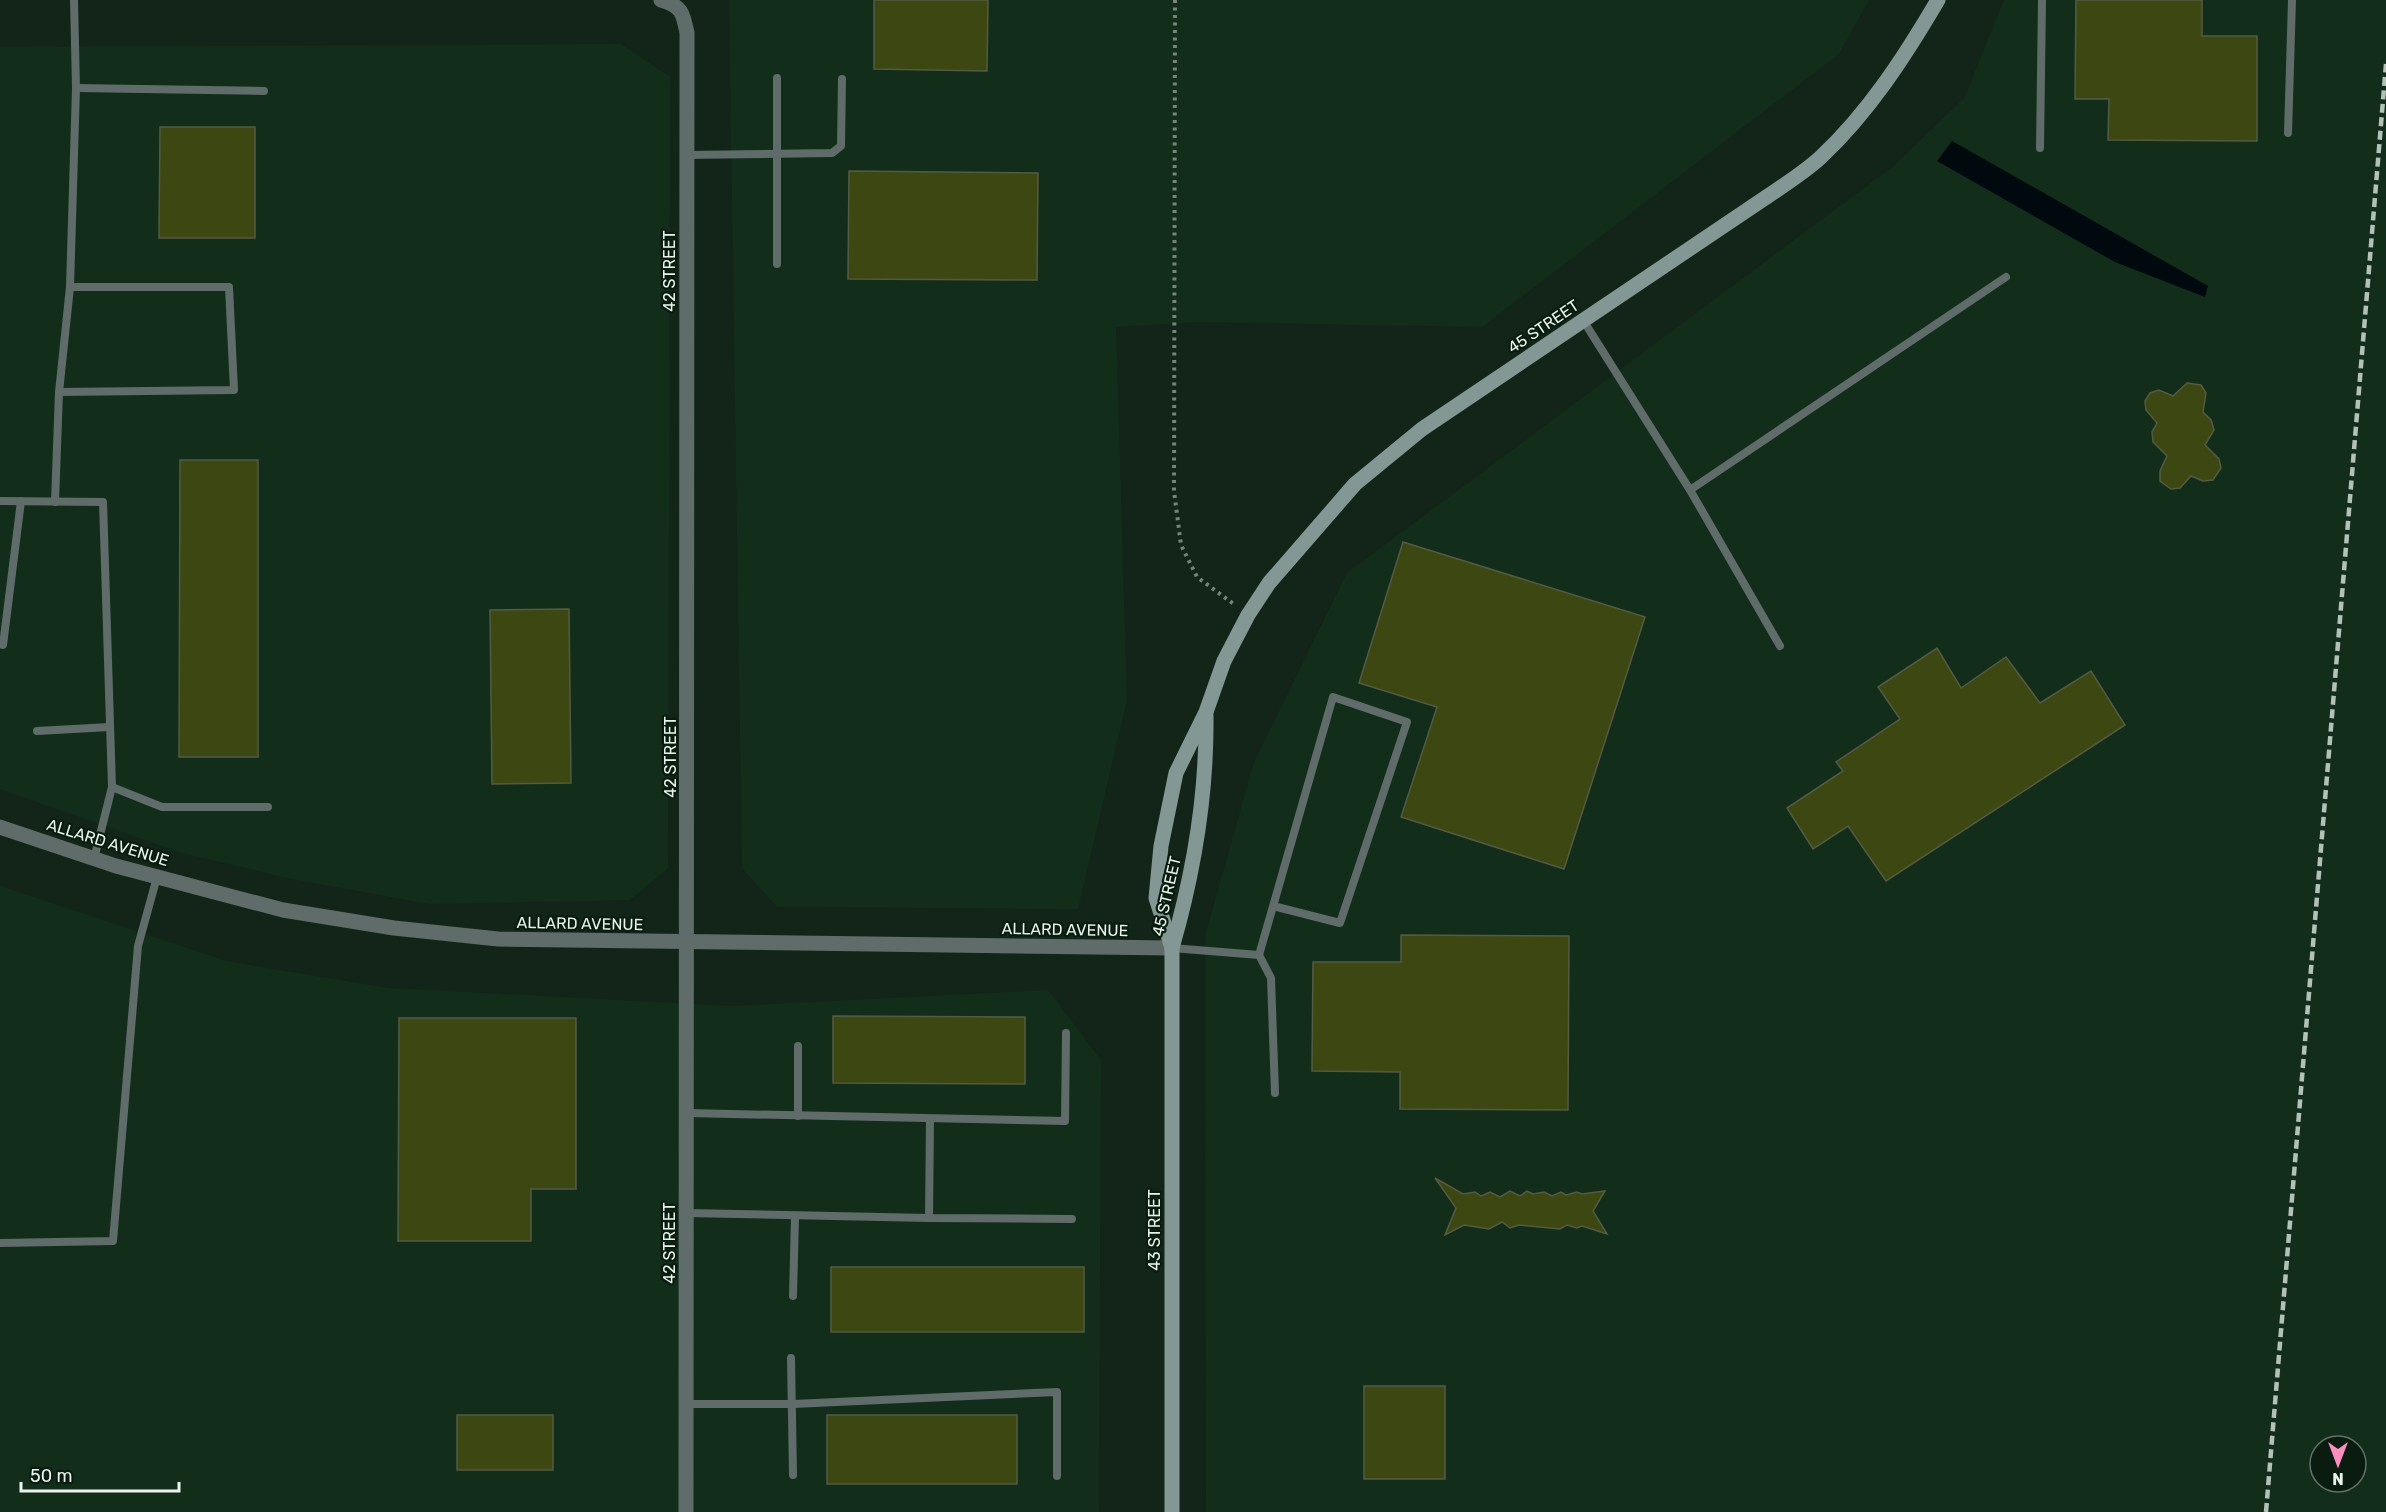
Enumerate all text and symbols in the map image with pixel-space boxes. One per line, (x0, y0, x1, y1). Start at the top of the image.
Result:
street label: 42 STREET (660, 230, 679, 312)
street label: 45 STREET (1504, 296, 1582, 357)
street label: 42 STREET (661, 716, 680, 798)
street label: ALLARD AVENUE (45, 815, 171, 870)
street label: 45 STREET (1148, 854, 1185, 938)
street label: ALLARD AVENUE (517, 913, 643, 934)
street label: ALLARD AVENUE (1002, 919, 1128, 940)
street label: 43 STREET (1145, 1189, 1164, 1271)
street label: 42 STREET (660, 1202, 679, 1284)
north arrow (2308, 1434, 2368, 1494)
scale bar (21, 1455, 178, 1493)
text: 50 m (30, 1465, 73, 1487)
text: N (2332, 1469, 2344, 1488)

